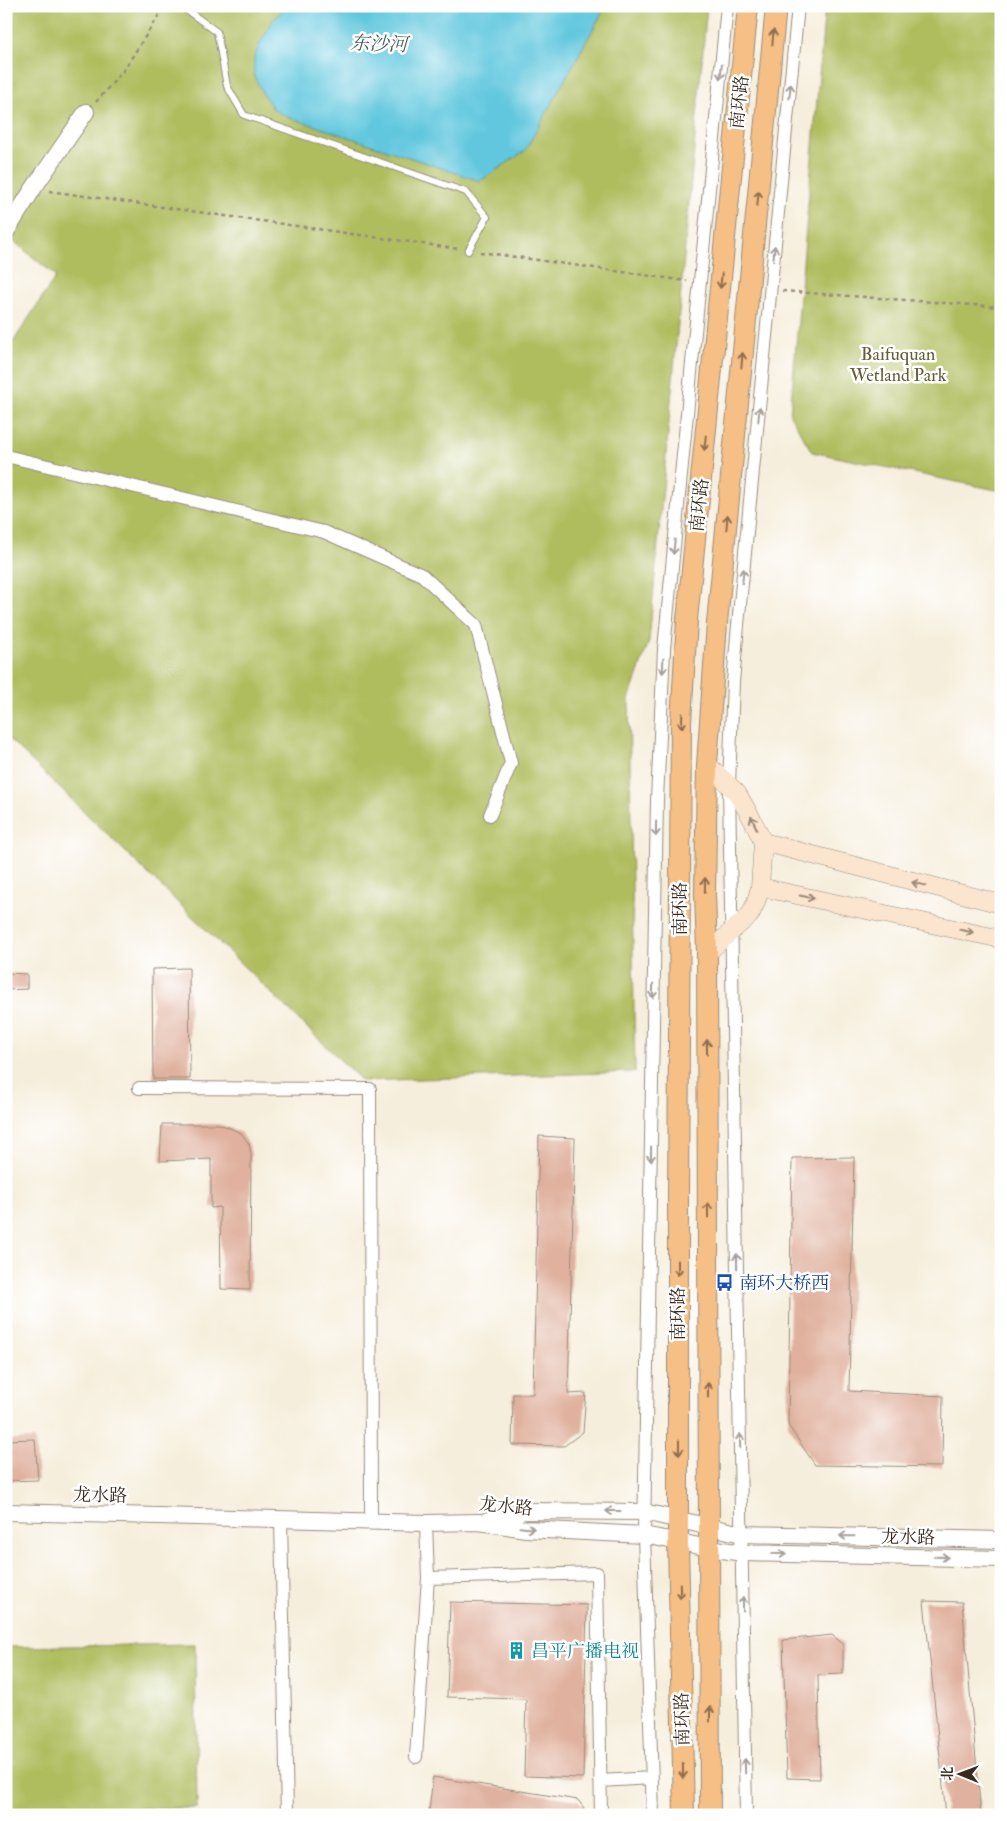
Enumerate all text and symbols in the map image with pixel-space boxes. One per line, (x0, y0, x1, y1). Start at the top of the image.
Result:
one-way arrow (768, 29, 778, 45)
water label: 东沙河 (350, 31, 411, 57)
one-way arrow (716, 64, 726, 80)
street label: 南环路 (725, 74, 754, 130)
one-way arrow (785, 83, 795, 99)
one-way arrow (753, 191, 763, 207)
one-way arrow (770, 245, 779, 261)
one-way arrow (716, 273, 726, 289)
park label: Baifuquan Wetland Park (849, 343, 947, 387)
one-way arrow (737, 352, 747, 368)
one-way arrow (754, 407, 764, 423)
one-way arrow (700, 435, 710, 451)
street label: 南环路 (685, 477, 714, 533)
one-way arrow (722, 514, 732, 530)
one-way arrow (669, 539, 679, 555)
one-way arrow (738, 568, 748, 584)
one-way arrow (659, 658, 668, 674)
one-way arrow (677, 713, 686, 729)
one-way arrow (748, 816, 758, 831)
one-way arrow (651, 820, 661, 837)
one-way arrow (700, 877, 710, 893)
one-way arrow (912, 879, 928, 888)
street label: 南环路 (669, 882, 692, 936)
one-way arrow (799, 893, 815, 902)
one-way arrow (958, 927, 974, 937)
one-way arrow (648, 983, 658, 999)
one-way arrow (702, 1039, 712, 1056)
one-way arrow (646, 1145, 655, 1161)
one-way arrow (703, 1202, 713, 1218)
one-way arrow (732, 1253, 742, 1270)
one-way arrow (673, 1260, 683, 1276)
place label: 南环大桥西 (739, 1272, 829, 1295)
bus stop icon: 南环大桥西 (715, 1273, 735, 1293)
street label: 南环路 (667, 1287, 690, 1341)
one-way arrow (703, 1382, 713, 1398)
one-way arrow (736, 1433, 745, 1449)
one-way arrow (674, 1440, 684, 1456)
street label: 龙水路 (73, 1484, 127, 1507)
street label: 龙水路 (478, 1492, 534, 1521)
one-way arrow (606, 1506, 622, 1516)
one-way arrow (519, 1524, 535, 1533)
street label: 龙水路 (881, 1526, 935, 1549)
one-way arrow (839, 1531, 856, 1541)
one-way arrow (770, 1549, 787, 1559)
one-way arrow (933, 1552, 949, 1562)
one-way arrow (675, 1583, 684, 1599)
one-way arrow (739, 1596, 748, 1612)
place label: 昌平广播电视 (531, 1640, 639, 1663)
building icon: 昌平广播电视 (507, 1641, 527, 1661)
street label: 南环路 (671, 1692, 694, 1746)
one-way arrow (705, 1706, 715, 1722)
north arrow (934, 1748, 984, 1798)
one-way arrow (741, 1758, 750, 1774)
one-way arrow (679, 1763, 688, 1779)
text: 北 (939, 1767, 956, 1781)

